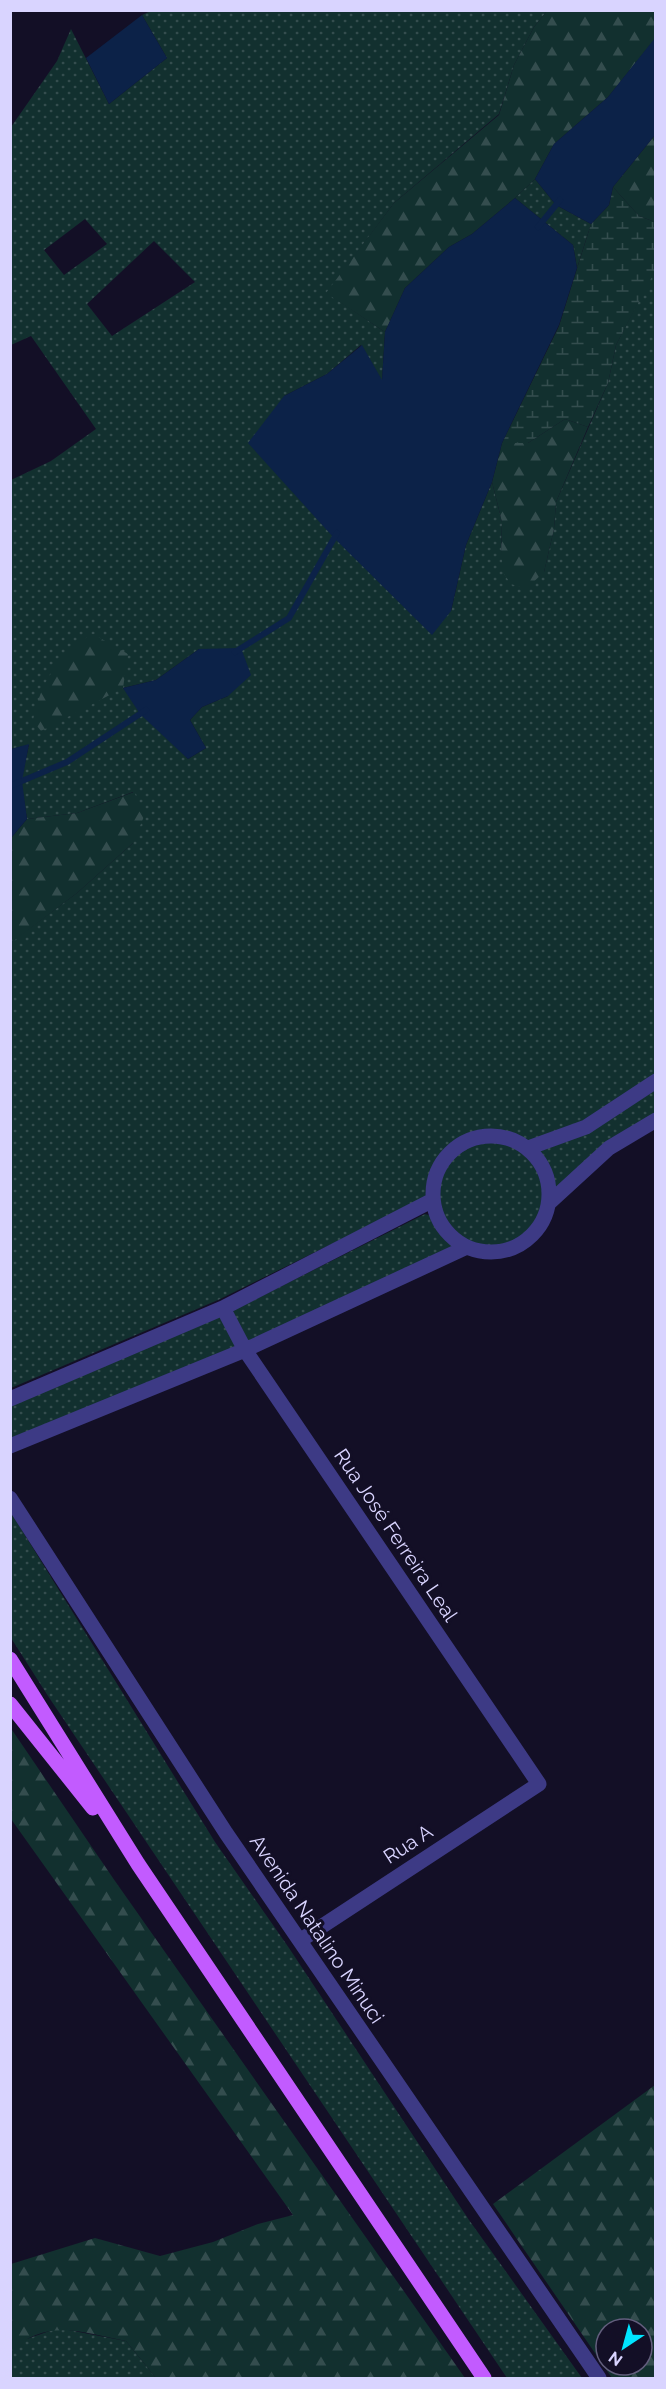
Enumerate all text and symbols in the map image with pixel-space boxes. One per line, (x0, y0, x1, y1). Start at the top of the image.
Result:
street label: Rua José Ferreira Leal (329, 1444, 463, 1626)
street label: Rua A (379, 1819, 437, 1869)
street label: Avenida Natalino Minuci (245, 1830, 389, 2028)
north arrow (594, 2317, 654, 2377)
text: N (605, 2347, 626, 2370)

